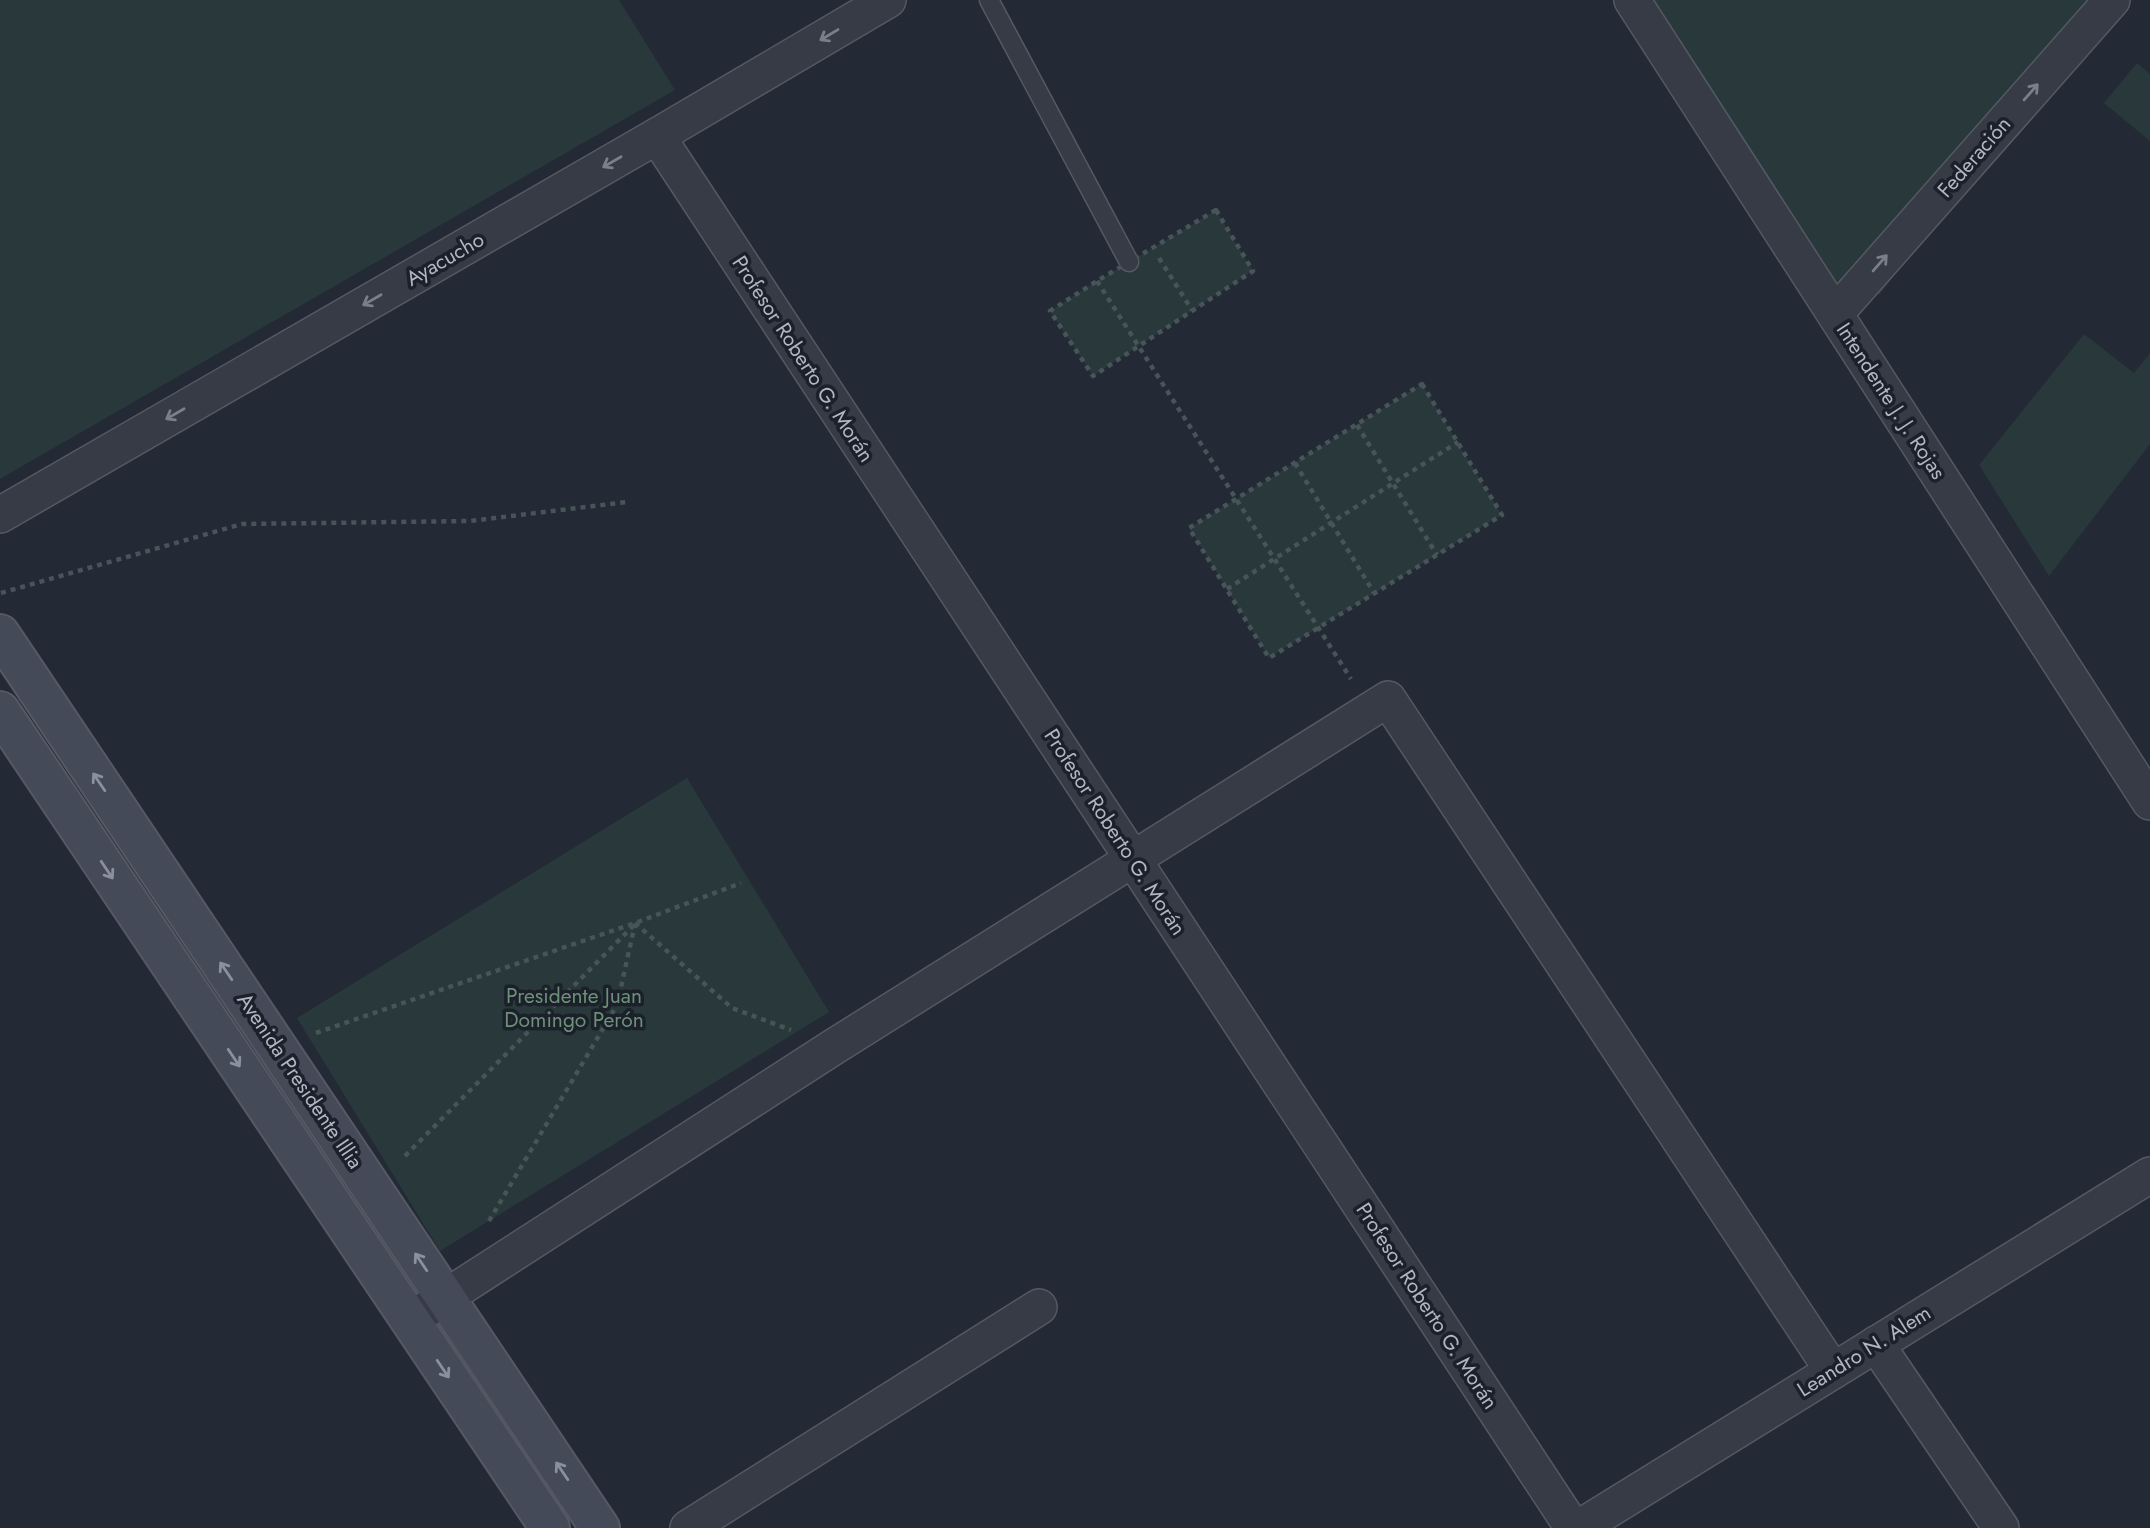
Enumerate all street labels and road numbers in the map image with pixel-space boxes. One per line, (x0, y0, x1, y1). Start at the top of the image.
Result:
street label: Federación (1930, 110, 2018, 204)
street label: Ayacucho (400, 225, 490, 293)
street label: Profesor Roberto G. Morán (725, 250, 881, 468)
street label: Intendente J. J. Rojas (1829, 317, 1953, 485)
street label: Profesor Roberto G. Morán (1037, 723, 1193, 941)
street label: Avenida Presidente Illia (230, 987, 370, 1175)
street label: Profesor Roberto G. Morán (1349, 1197, 1505, 1415)
street label: Leandro N. Alem (1791, 1298, 1937, 1404)

